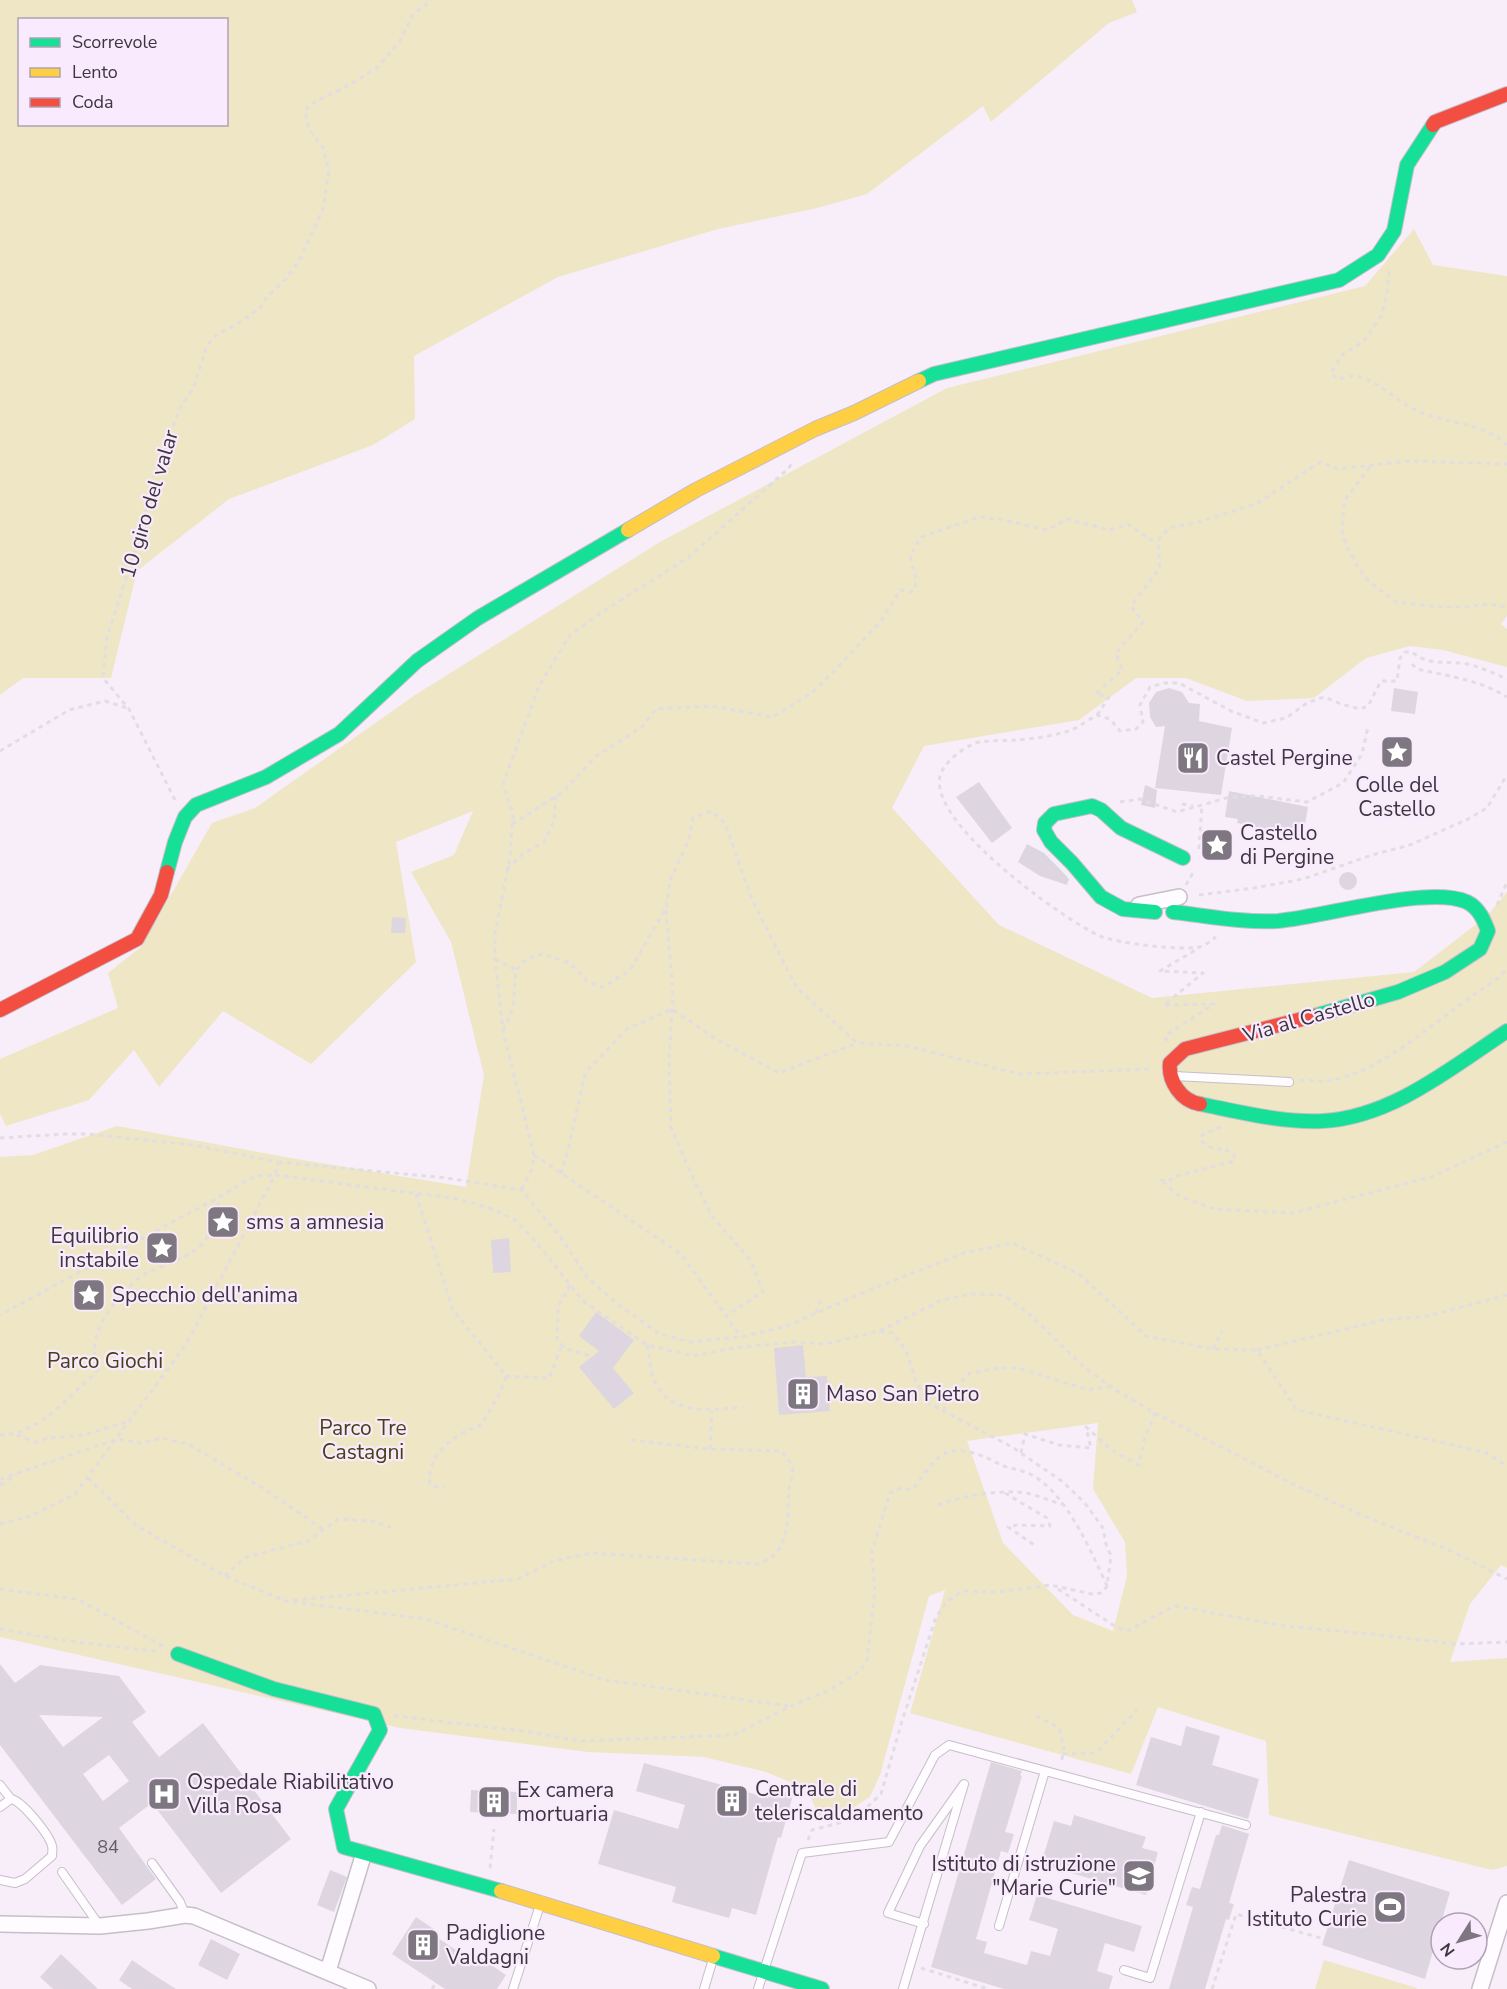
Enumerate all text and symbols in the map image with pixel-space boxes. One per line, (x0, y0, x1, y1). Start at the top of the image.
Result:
legend (18, 18, 228, 126)
text: Scorrevole (72, 30, 157, 54)
text: Lento (72, 60, 118, 84)
text: Coda (72, 90, 114, 114)
street label: 10 giro del valar (113, 426, 185, 582)
place icon: Colle del Castello (1379, 734, 1415, 770)
restaurant icon: Castel Pergine (1175, 740, 1211, 776)
place label: Castel Pergine (1216, 744, 1353, 772)
place label: Colle del Castello (1355, 771, 1440, 823)
place label: Castello di Pergine (1240, 819, 1334, 871)
place icon: Castello di Pergine (1199, 827, 1235, 863)
street label: Via al Castello (1239, 985, 1378, 1049)
place icon: sms a amnesia (205, 1204, 241, 1240)
place label: sms a amnesia (246, 1208, 384, 1236)
place label: Equilibrio instabile (51, 1222, 139, 1274)
place icon: Equilibrio instabile (144, 1230, 180, 1266)
place icon: Specchio dell'anima (71, 1277, 107, 1313)
place label: Specchio dell'anima (112, 1281, 298, 1309)
park label: Parco Giochi (47, 1347, 163, 1375)
building icon: Maso San Pietro (785, 1376, 821, 1412)
place label: Maso San Pietro (826, 1380, 979, 1408)
park label: Parco Tre Castagni (319, 1414, 407, 1466)
place label: Ospedale Riabilitativo Villa Rosa (186, 1768, 394, 1820)
place label: Centrale di teleriscaldamento (755, 1775, 923, 1827)
hospital icon: Ospedale Riabilitativo Villa Rosa (146, 1776, 182, 1812)
place label: Ex camera mortuaria (517, 1776, 614, 1828)
building icon: Centrale di teleriscaldamento (714, 1783, 750, 1819)
building icon: Ex camera mortuaria (476, 1784, 512, 1820)
house number: 84 (97, 1835, 119, 1859)
place label: Istituto di istruzione "Marie Curie" (932, 1850, 1116, 1902)
school or university icon: Istituto di istruzione "Marie Curie" (1121, 1858, 1157, 1894)
place label: Palestra Istituto Curie (1247, 1881, 1367, 1933)
sports icon: Palestra Istituto Curie (1372, 1889, 1408, 1925)
north arrow (1429, 1911, 1489, 1971)
place label: Padiglione Valdagni (445, 1919, 545, 1971)
building icon: Padiglione Valdagni (405, 1927, 441, 1963)
text: N (1435, 1938, 1460, 1961)

